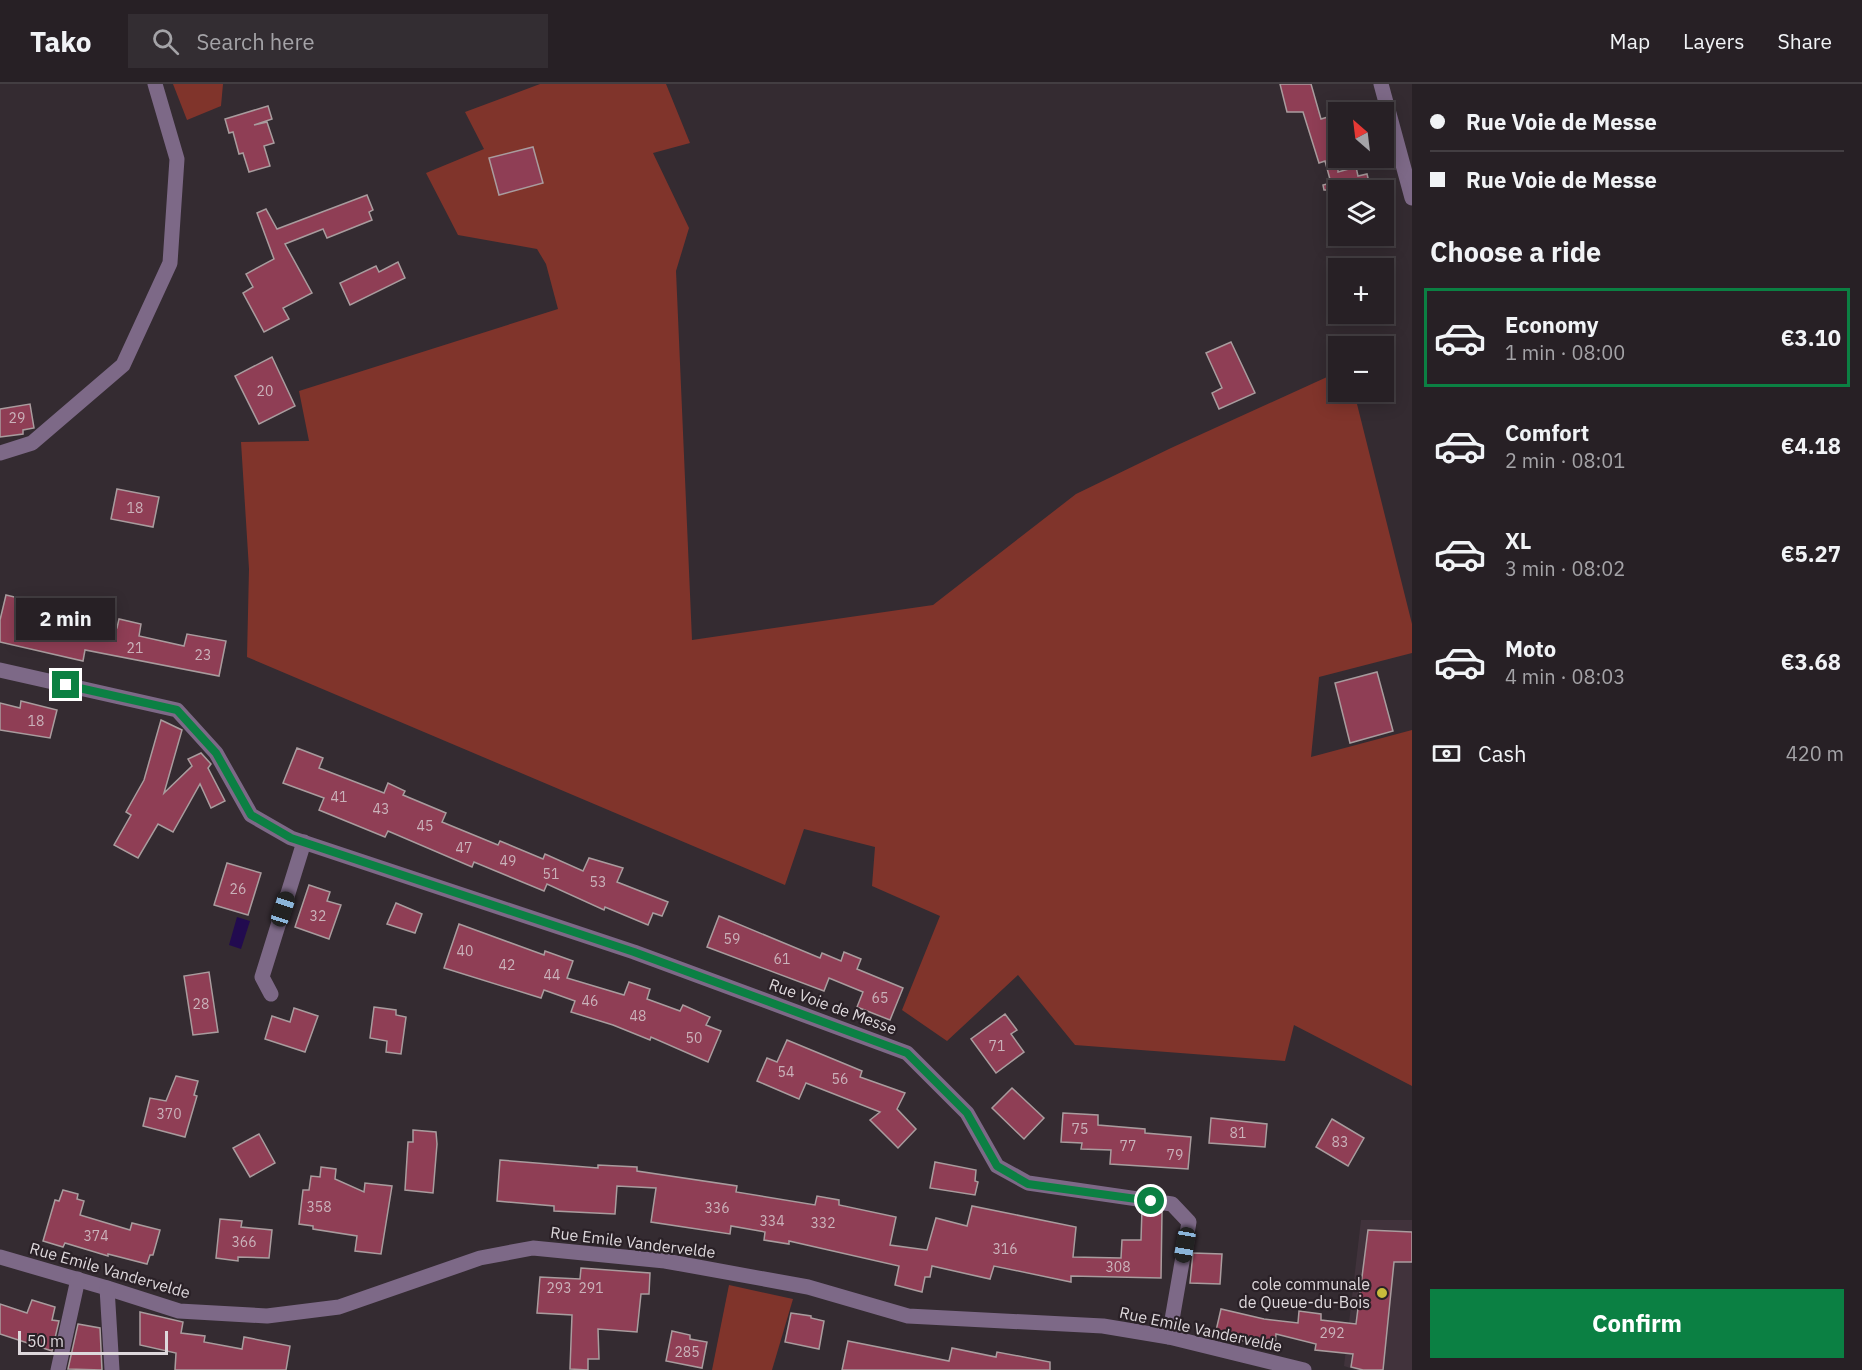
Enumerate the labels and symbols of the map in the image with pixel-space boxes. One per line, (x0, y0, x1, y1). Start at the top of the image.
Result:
north arrow (1328, 102, 1394, 168)
house number: 20 (257, 382, 273, 400)
house number: 29 (9, 409, 25, 427)
house number: 18 (127, 499, 143, 517)
callout: 2 min (16, 598, 116, 640)
house number: 21 (127, 639, 143, 657)
house number: 23 (195, 646, 211, 664)
route end (52, 671, 79, 698)
house number: 18 (28, 712, 44, 730)
house number: 41 (331, 788, 347, 806)
house number: 43 (373, 800, 389, 818)
house number: 45 (417, 817, 433, 835)
house number: 47 (456, 839, 472, 857)
house number: 49 (500, 852, 516, 870)
house number: 51 (543, 865, 559, 883)
house number: 53 (590, 873, 606, 891)
house number: 26 (230, 880, 246, 898)
car (269, 889, 297, 929)
house number: 32 (310, 907, 326, 925)
house number: 59 (724, 930, 740, 948)
house number: 40 (457, 942, 473, 960)
house number: 61 (774, 950, 790, 968)
house number: 42 (499, 956, 515, 974)
house number: 44 (544, 966, 560, 984)
street label: Rue Voie de Messe (766, 974, 900, 1038)
house number: 65 (872, 989, 888, 1007)
house number: 46 (582, 992, 598, 1010)
house number: 28 (193, 995, 209, 1013)
house number: 48 (630, 1007, 646, 1025)
house number: 50 (686, 1029, 702, 1047)
house number: 71 (989, 1037, 1005, 1055)
house number: 54 (778, 1063, 794, 1081)
house number: 56 (832, 1070, 848, 1088)
house number: 370 (156, 1105, 182, 1123)
house number: 75 (1072, 1120, 1088, 1138)
house number: 81 (1230, 1124, 1246, 1142)
house number: 83 (1332, 1133, 1348, 1151)
house number: 77 (1120, 1137, 1136, 1155)
house number: 79 (1167, 1146, 1183, 1164)
route start (1137, 1187, 1164, 1214)
house number: 358 (306, 1198, 332, 1216)
house number: 336 (704, 1199, 730, 1217)
house number: 334 (759, 1212, 785, 1230)
house number: 332 (810, 1214, 836, 1232)
street label: Rue Emile Vandervelde (549, 1222, 717, 1262)
car (1173, 1226, 1197, 1264)
house number: 374 (83, 1227, 109, 1245)
house number: 366 (231, 1233, 257, 1251)
street label: Rue Emile Vandervelde (27, 1238, 193, 1303)
house number: 316 (992, 1240, 1018, 1258)
house number: 308 (1105, 1258, 1131, 1276)
place label: cole communale de Queue-du-Bois (1238, 1274, 1370, 1312)
house number: 293 (546, 1279, 572, 1297)
house number: 291 (578, 1279, 604, 1297)
marker: cole communale de Queue-du-Bois (1375, 1286, 1389, 1300)
street label: Rue Emile Vandervelde (1118, 1302, 1284, 1356)
house number: 292 (1319, 1324, 1345, 1342)
scale bar (18, 1328, 168, 1356)
house number: 285 (674, 1343, 700, 1361)

